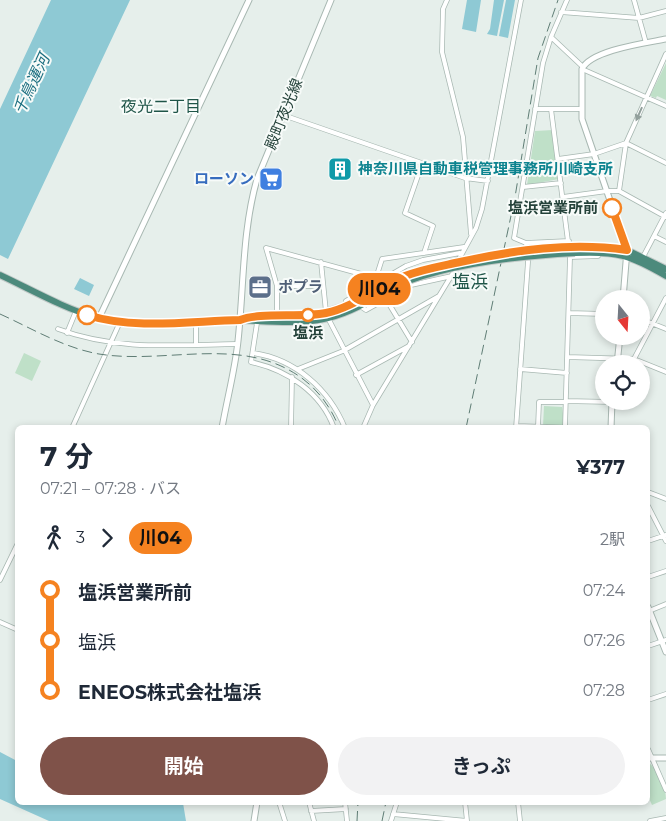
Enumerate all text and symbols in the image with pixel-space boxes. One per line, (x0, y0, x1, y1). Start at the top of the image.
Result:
water label: 千鳥運河 (9, 48, 55, 117)
street label: 殿町夜光線 (261, 75, 306, 152)
district label: 夜光二丁目 (121, 97, 201, 116)
one-way arrow (635, 107, 643, 121)
building icon: 神奈川県自動車税管理事務所川崎支所 (327, 156, 353, 182)
place label: 神奈川県自動車税管理事務所川崎支所 (357, 159, 613, 178)
supermarket icon: ローソン (258, 166, 284, 192)
place label: ローソン (194, 169, 254, 188)
place label: 塩浜営業所前 (508, 198, 598, 217)
marker: 塩浜営業所前 (602, 198, 622, 218)
district label: 塩浜 (452, 271, 488, 293)
line badge: 川04 (350, 273, 408, 305)
office icon: ポプラ (247, 274, 273, 300)
place label: ポプラ (278, 277, 323, 296)
text: 川04 (358, 278, 400, 300)
north arrow (595, 290, 650, 345)
map controls (595, 290, 650, 410)
unlabelled marker (77, 305, 97, 325)
marker: 塩浜 (301, 308, 315, 322)
place label: 塩浜 (293, 323, 324, 342)
button: locate (595, 355, 650, 410)
text: 7 分 (40, 439, 93, 473)
text: ¥377 (576, 456, 625, 479)
text: 07:21 – 07:28 · バス (40, 479, 181, 498)
icon: walk (40, 524, 68, 552)
icon: forward (93, 524, 121, 552)
text: 川04 (139, 527, 182, 549)
text: 3 (76, 528, 85, 547)
text: 2駅 (600, 530, 625, 549)
text: 塩浜営業所前 (78, 581, 192, 604)
text: 07:24 (583, 581, 625, 600)
text: 塩浜 (78, 631, 116, 654)
text: 07:26 (583, 631, 625, 650)
text: ENEOS株式会社塩浜 (78, 681, 261, 704)
text: 07:28 (583, 681, 625, 700)
button: 開始 (40, 737, 328, 795)
button: きっぷ (338, 737, 625, 795)

